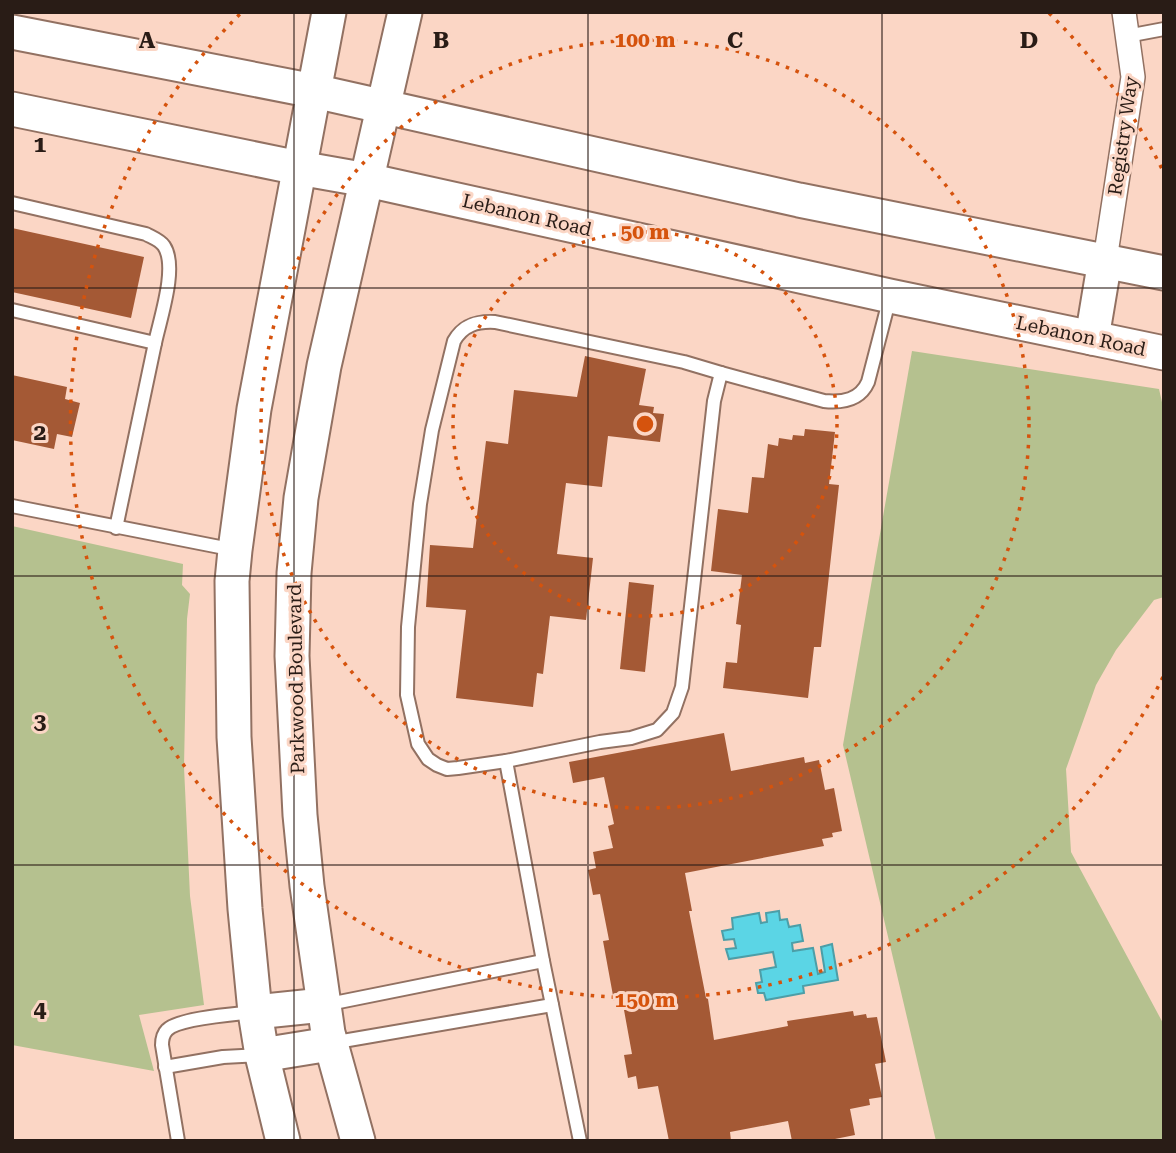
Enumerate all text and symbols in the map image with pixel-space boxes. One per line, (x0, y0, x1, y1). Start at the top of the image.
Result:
text: A (139, 27, 156, 54)
text: B (433, 27, 449, 54)
text: C (727, 27, 743, 54)
text: D (1020, 27, 1038, 54)
text: 100 m (615, 28, 675, 52)
street label: Registry Way (1103, 74, 1143, 197)
text: 1 (34, 131, 47, 158)
street label: Lebanon Road (460, 189, 594, 241)
text: 50 m (620, 220, 670, 244)
street label: Lebanon Road (1014, 311, 1148, 361)
centre of rings (633, 412, 657, 436)
text: 2 (34, 419, 46, 446)
street label: Parkwood Boulevard (283, 584, 309, 774)
text: 3 (34, 708, 47, 735)
text: 150 m (615, 988, 675, 1012)
text: 4 (34, 996, 47, 1023)

